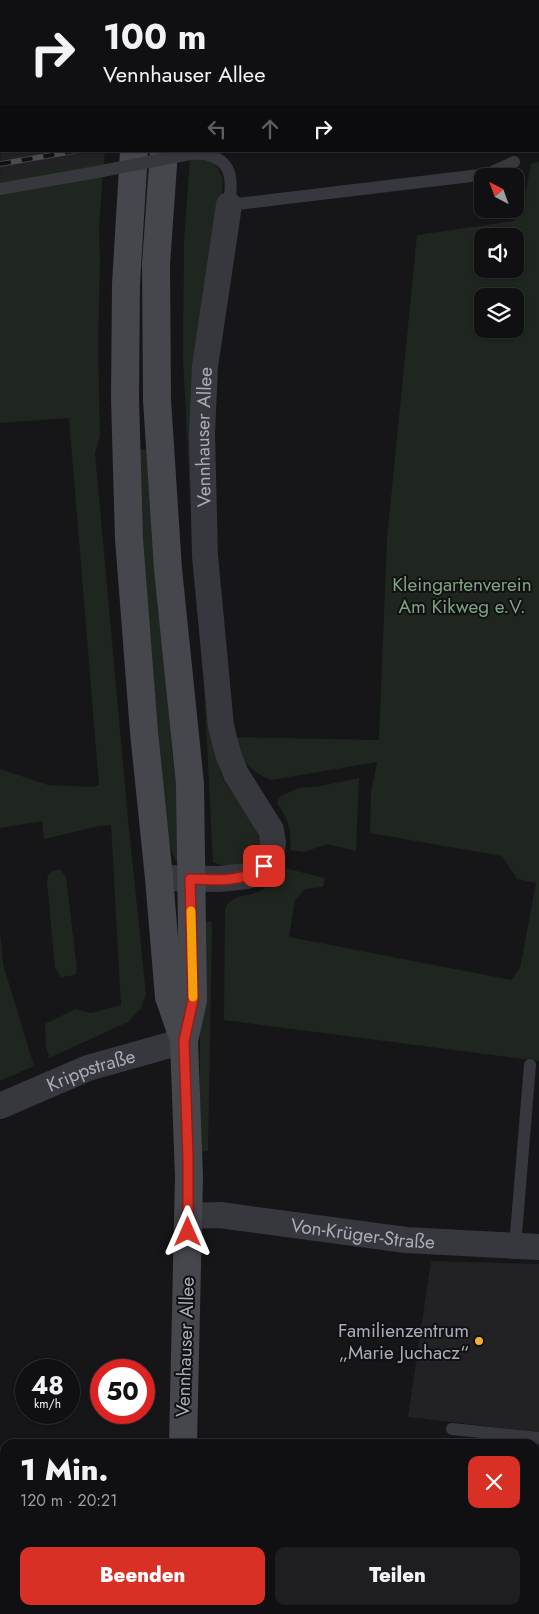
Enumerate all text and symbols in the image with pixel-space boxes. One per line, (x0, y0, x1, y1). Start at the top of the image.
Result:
text: 100 m (103, 12, 206, 62)
icon: right (20, 20, 85, 85)
text: Vennhauser Allee (103, 58, 266, 90)
icon: left (203, 115, 231, 143)
icon: ahead (256, 115, 284, 143)
icon: right (309, 115, 337, 143)
north arrow (474, 168, 524, 218)
map controls (474, 168, 524, 338)
button: sound (474, 228, 524, 278)
button: layers (474, 288, 524, 338)
street label: Vennhauser Allee (188, 366, 218, 508)
park label: Kleingartenverein Am Kikweg e.V. (392, 571, 532, 620)
pin (243, 845, 285, 887)
icon: arrive (250, 852, 278, 880)
street label: Krippstraße (42, 1042, 138, 1098)
position arrow (161, 1205, 213, 1257)
street label: Von-Krüger-Straße (289, 1211, 436, 1255)
street label: Vennhauser Allee (169, 1276, 201, 1418)
place label: Familienzentrum „Marie Juchacz“ (338, 1317, 469, 1366)
marker: Familienzentrum „Marie Juchacz“ (473, 1335, 485, 1347)
speed limit sign: 50 (90, 1359, 155, 1424)
text: 48 (31, 1367, 64, 1403)
text: km/h (34, 1395, 61, 1413)
text: 1 Min. (20, 1448, 108, 1491)
button: close (468, 1456, 520, 1508)
text: 120 m · 20:21 (20, 1489, 117, 1512)
button: Beenden (20, 1547, 265, 1605)
button: Teilen (275, 1547, 520, 1605)

